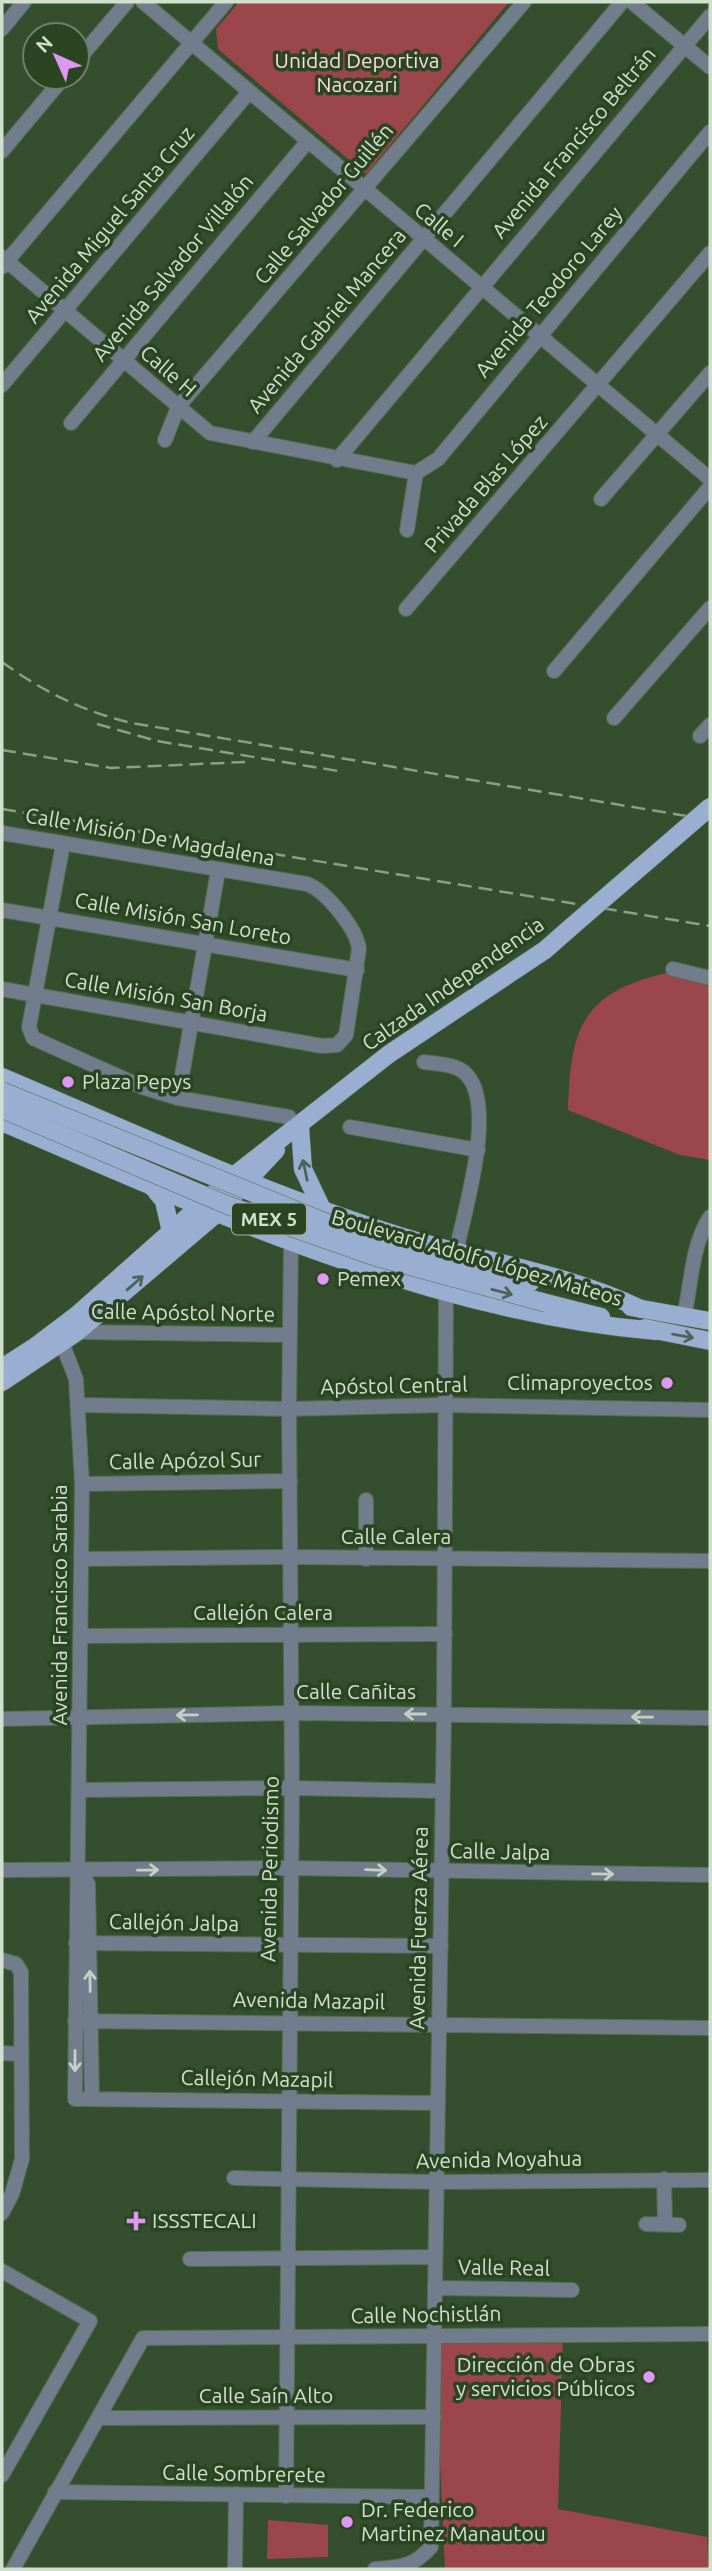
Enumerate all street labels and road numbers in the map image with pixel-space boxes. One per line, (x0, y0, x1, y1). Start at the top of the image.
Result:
street label: Avenida Francisco Beltrán (486, 42, 660, 243)
street label: Calle Salvador Guillén (249, 118, 397, 289)
street label: Avenida Miguel Santa Cruz (20, 121, 199, 328)
street label: Avenida Salvador Villalón (87, 169, 257, 366)
street label: Calle I (410, 197, 469, 252)
street label: Avenida Teodoro Larey (470, 201, 627, 382)
street label: Avenida Gabriel Mancera (242, 223, 410, 417)
street label: Calle H (136, 340, 201, 401)
street label: Privada Blas López (419, 410, 552, 557)
street label: Calle Misión De Magdalena (23, 802, 277, 870)
street label: Calle Misión San Loreto (73, 887, 293, 949)
street label: Calzada Independencia (357, 911, 548, 1055)
street label: Calle Misión San Borja (63, 966, 270, 1026)
road number: MEX 5 (232, 1204, 306, 1234)
street label: Boulevard Adolfo López Mateos (329, 1204, 625, 1310)
street label: Calle Apóstol Norte (91, 1298, 275, 1326)
street label: Apóstol Central (320, 1372, 468, 1398)
street label: Calle Apózol Sur (109, 1447, 261, 1473)
street label: Avenida Francisco Sarabia (47, 1484, 71, 1726)
street label: Calle Calera (341, 1524, 451, 1548)
street label: Callejón Calera (193, 1600, 333, 1624)
street label: Calle Cañitas (296, 1679, 416, 1703)
street label: Avenida Periodismo (255, 1776, 283, 1962)
street label: Avenida Fuerza Aérea (404, 1826, 432, 2030)
street label: Calle Jalpa (449, 1838, 551, 1864)
street label: Callejón Jalpa (109, 1909, 239, 1935)
street label: Avenida Mazapil (233, 1987, 385, 2013)
street label: Callejón Mazapil (180, 2065, 334, 2091)
street label: Avenida Moyahua (416, 2146, 582, 2172)
street label: Valle Real (458, 2254, 550, 2280)
street label: Calle Nochistlán (350, 2301, 502, 2327)
street label: Calle Saín Alto (199, 2383, 333, 2407)
street label: Calle Sombrerete (162, 2460, 326, 2486)

